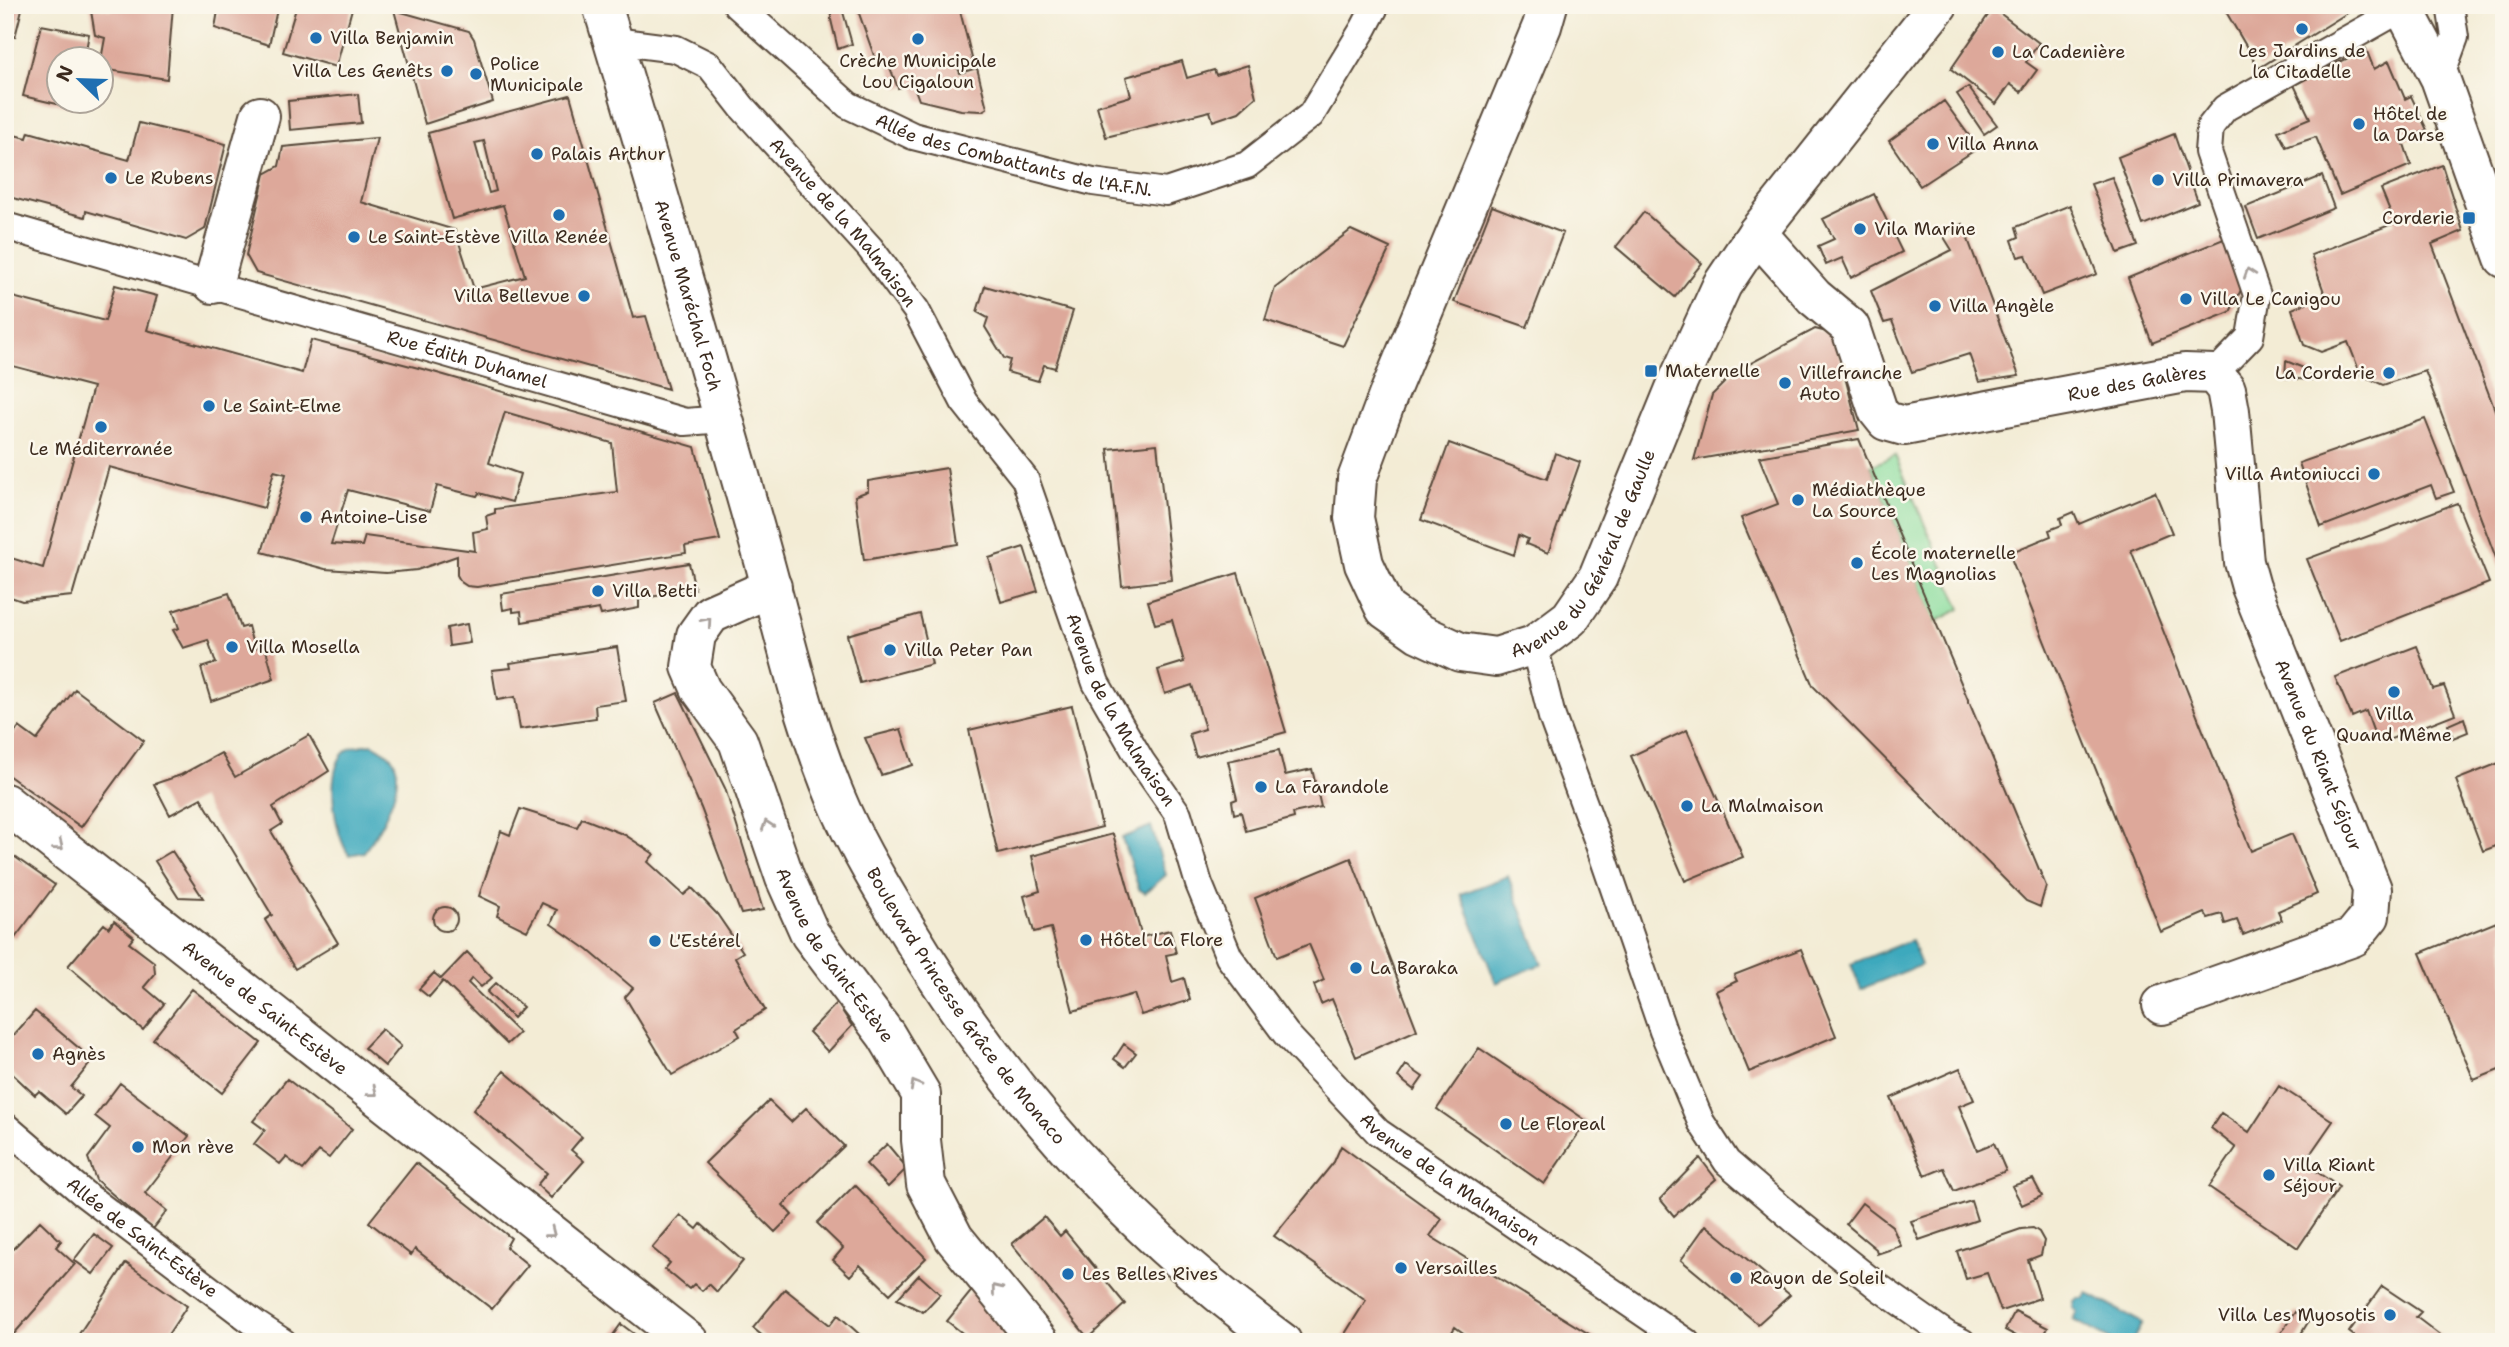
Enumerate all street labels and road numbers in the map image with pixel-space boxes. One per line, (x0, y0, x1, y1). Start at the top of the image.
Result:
street label: Allée des Combattants de l'A.F.N. (871, 108, 1154, 202)
street label: Avenue de la Malmaison (764, 133, 922, 312)
street label: Avenue Maréchal Foch (649, 197, 727, 394)
street label: Rue Édith Duhamel (384, 325, 551, 394)
street label: Rue des Galères (2066, 361, 2207, 407)
street label: Avenue du Général de Gaulle (1508, 446, 1661, 664)
street label: Avenue de la Malmaison (1061, 610, 1181, 811)
street label: Avenue du Riant Séjour (2269, 656, 2368, 855)
street label: Boulevard Princesse Grâce de Monaco (861, 863, 1071, 1150)
street label: Avenue de Saint-Estève (770, 865, 900, 1047)
street label: Avenue de Saint-Estève (177, 935, 353, 1080)
street label: Avenue de la Malmaison (1354, 1108, 1545, 1251)
street label: Allée de Saint-Estève (61, 1172, 223, 1303)

